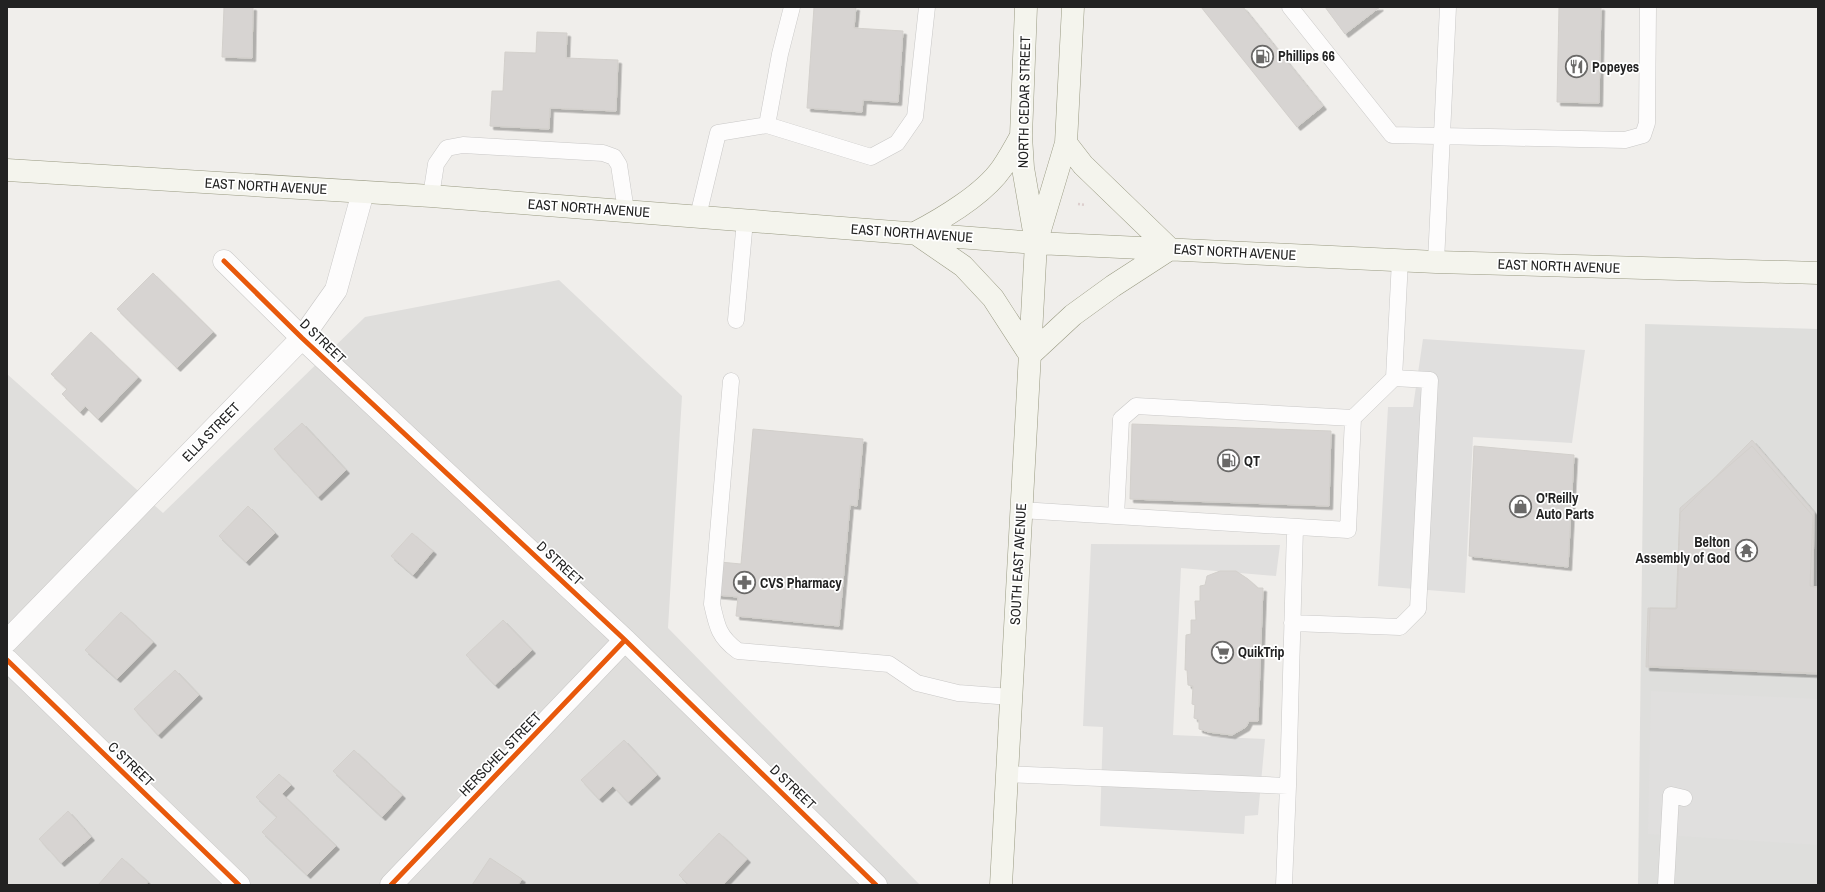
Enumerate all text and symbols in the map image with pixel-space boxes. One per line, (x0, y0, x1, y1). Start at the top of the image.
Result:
street label: NORTH CEDAR STREET (1014, 36, 1034, 168)
fuel station icon: Phillips 66 (1249, 43, 1275, 69)
place label: Phillips 66 (1278, 47, 1335, 65)
restaurant icon: Popeyes (1564, 54, 1590, 80)
place label: Popeyes (1592, 58, 1639, 76)
street label: EAST NORTH AVENUE (204, 174, 328, 198)
street label: EAST NORTH AVENUE (527, 195, 651, 221)
street label: EAST NORTH AVENUE (850, 220, 974, 246)
street label: EAST NORTH AVENUE (1173, 240, 1297, 264)
street label: EAST NORTH AVENUE (1497, 255, 1621, 277)
street label: D STREET (296, 315, 350, 367)
street label: ELLA STREET (178, 398, 244, 466)
fuel station icon: QT (1216, 448, 1242, 474)
place label: QT (1244, 452, 1260, 470)
place label: O'Reilly Auto Parts (1536, 489, 1594, 523)
shop icon: O'Reilly Auto Parts (1508, 493, 1534, 519)
street label: SOUTH EAST AVENUE (1006, 503, 1030, 625)
place label: Belton Assembly of God (1636, 533, 1730, 567)
street label: D STREET (533, 537, 587, 589)
temple icon: Belton Assembly of God (1733, 537, 1759, 563)
pharmacy icon: CVS Pharmacy (731, 570, 757, 596)
place label: CVS Pharmacy (760, 574, 842, 592)
supermarket icon: QuikTrip (1210, 639, 1236, 665)
place label: QuikTrip (1238, 643, 1285, 661)
street label: HERSCHEL STREET (455, 708, 545, 800)
street label: C STREET (104, 738, 158, 790)
street label: D STREET (766, 761, 820, 813)

